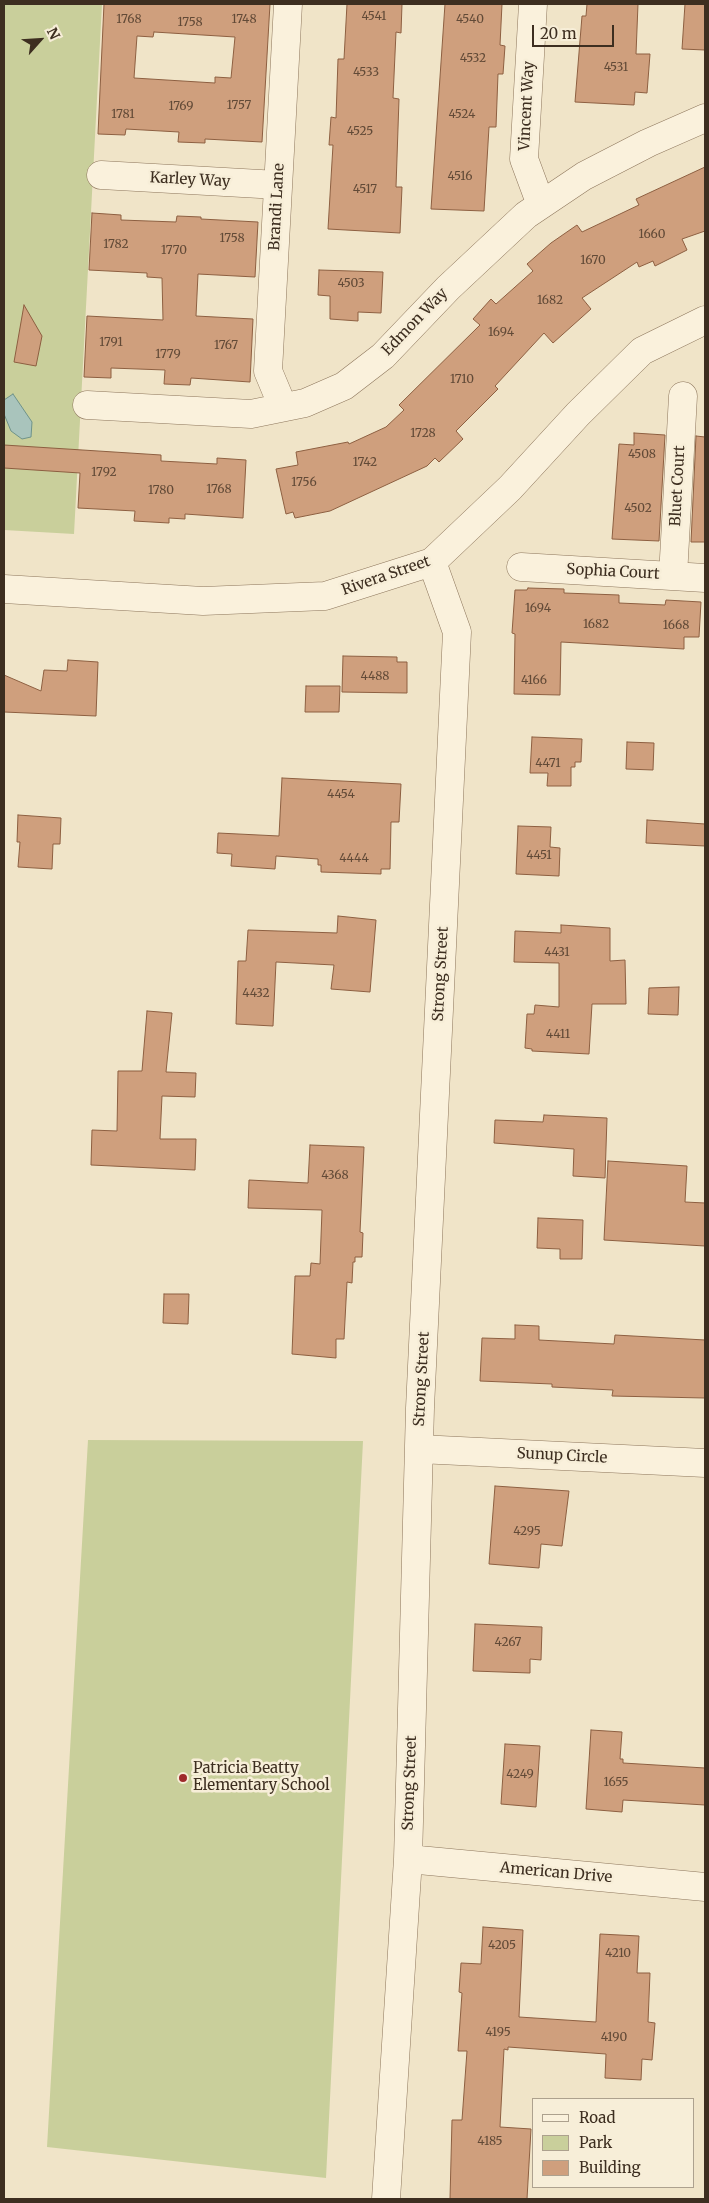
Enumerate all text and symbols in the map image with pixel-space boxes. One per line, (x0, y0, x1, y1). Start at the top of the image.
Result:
house number: 4541 (361, 10, 387, 24)
house number: 1768 (116, 13, 142, 27)
house number: 1748 (231, 13, 257, 27)
house number: 4540 (456, 13, 484, 27)
north arrow (15, 15, 65, 65)
scale bar (534, 15, 616, 47)
house number: 1758 (177, 16, 203, 30)
text: 20 m (540, 24, 577, 43)
text: N (43, 25, 64, 42)
house number: 4532 (460, 52, 486, 66)
street label: Vincent Way (516, 61, 538, 151)
house number: 4531 (604, 61, 628, 75)
house number: 4533 (353, 66, 379, 80)
house number: 1757 (227, 99, 251, 113)
house number: 1769 (168, 100, 194, 114)
house number: 1781 (111, 108, 135, 122)
house number: 4524 (448, 108, 476, 122)
house number: 4525 (347, 125, 373, 139)
street label: Brandi Lane (266, 163, 288, 251)
street label: Karley Way (149, 169, 231, 191)
house number: 4516 (448, 170, 472, 184)
house number: 4517 (353, 183, 377, 197)
house number: 1660 (638, 228, 666, 242)
house number: 1758 (219, 232, 245, 246)
house number: 1782 (103, 238, 129, 252)
house number: 1770 (161, 244, 187, 258)
house number: 1670 (580, 254, 606, 268)
house number: 4503 (337, 277, 365, 291)
street label: Edmon Way (378, 285, 452, 359)
house number: 1682 (537, 294, 563, 308)
house number: 1694 (488, 326, 514, 340)
house number: 1791 (99, 336, 123, 350)
house number: 1767 (214, 339, 238, 353)
house number: 1779 (155, 348, 181, 362)
house number: 1710 (450, 373, 474, 387)
house number: 1728 (410, 427, 436, 441)
street label: Bluet Court (667, 445, 689, 527)
house number: 4508 (628, 448, 656, 462)
house number: 1742 (353, 456, 377, 470)
house number: 1792 (91, 466, 117, 480)
house number: 1756 (291, 476, 317, 490)
house number: 1768 (206, 483, 232, 497)
house number: 1780 (148, 484, 174, 498)
house number: 4502 (624, 502, 652, 516)
street label: Rivera Street (339, 552, 433, 600)
street label: Sophia Court (566, 561, 660, 583)
house number: 1694 (525, 602, 551, 616)
house number: 1682 (583, 618, 609, 632)
house number: 1668 (663, 619, 689, 633)
house number: 4488 (360, 670, 390, 684)
house number: 4166 (521, 674, 547, 688)
house number: 4471 (535, 757, 561, 771)
house number: 4454 (327, 788, 355, 802)
house number: 4451 (526, 849, 552, 863)
house number: 4444 (339, 852, 369, 866)
street label: Strong Street (430, 926, 452, 1022)
house number: 4431 (544, 946, 570, 960)
house number: 4432 (242, 987, 270, 1001)
house number: 4411 (546, 1028, 570, 1042)
house number: 4368 (321, 1169, 349, 1183)
street label: Strong Street (411, 1331, 433, 1427)
street label: Sunup Circle (516, 1445, 608, 1467)
house number: 4295 (513, 1525, 541, 1539)
house number: 4267 (495, 1636, 521, 1650)
street label: Strong Street (399, 1735, 421, 1831)
place label: Patricia Beatty Elementary School (193, 1760, 330, 1795)
house number: 4249 (506, 1768, 534, 1782)
marker: Patricia Beatty Elementary School (177, 1772, 189, 1784)
house number: 1655 (603, 1776, 629, 1790)
street label: American Drive (499, 1859, 613, 1887)
house number: 4205 (488, 1939, 516, 1953)
house number: 4210 (605, 1947, 631, 1961)
house number: 4195 (485, 2026, 511, 2040)
house number: 4190 (601, 2031, 627, 2045)
legend (532, 2098, 694, 2188)
text: Road (579, 2108, 615, 2127)
text: Park (579, 2133, 612, 2152)
house number: 4185 (477, 2135, 503, 2149)
text: Building (579, 2158, 641, 2177)

